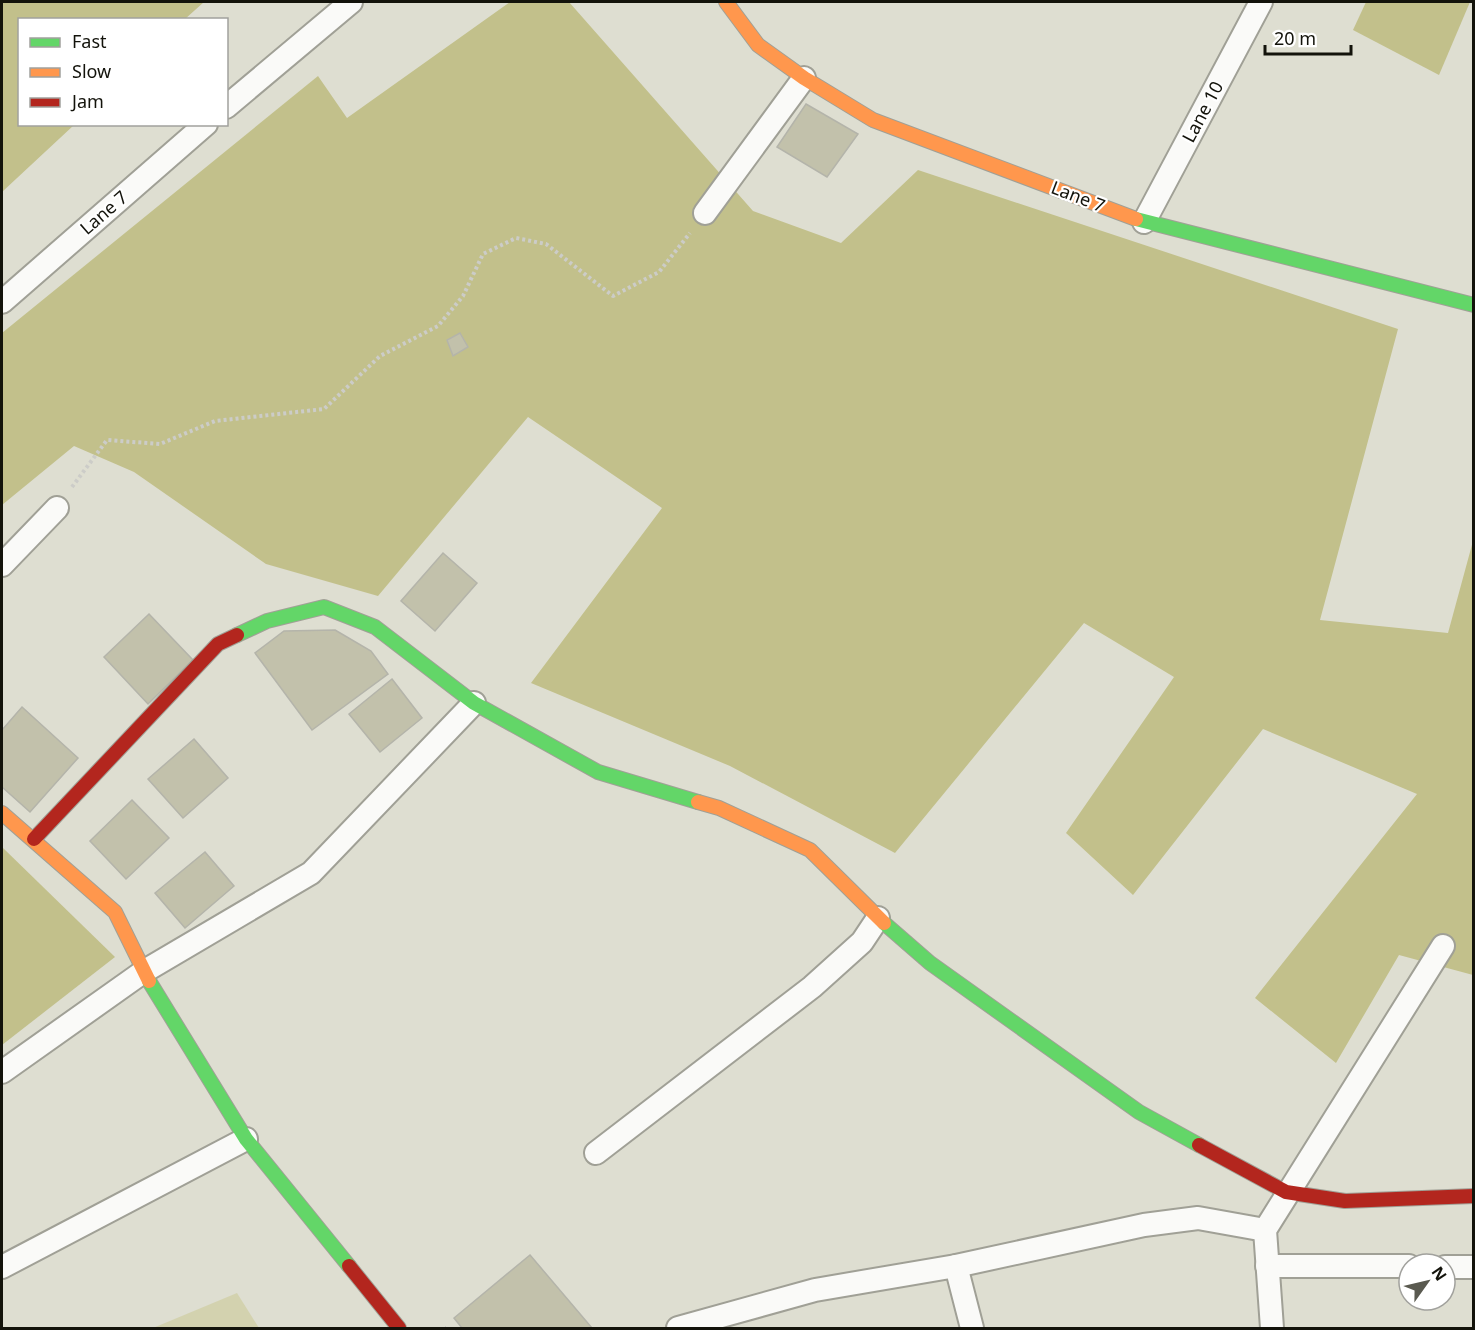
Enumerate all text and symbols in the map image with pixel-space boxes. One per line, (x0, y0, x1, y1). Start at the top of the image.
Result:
legend (18, 18, 228, 126)
scale bar (1265, 18, 1350, 56)
text: 20 m (1274, 26, 1316, 50)
text: Fast (72, 29, 107, 53)
text: Slow (72, 59, 111, 83)
street label: Lane 10 (1176, 77, 1228, 146)
text: Jam (70, 89, 104, 113)
street label: Lane 7 (1048, 175, 1109, 217)
street label: Lane 7 (74, 185, 132, 240)
north arrow (1397, 1252, 1457, 1312)
text: N (1427, 1262, 1452, 1285)

